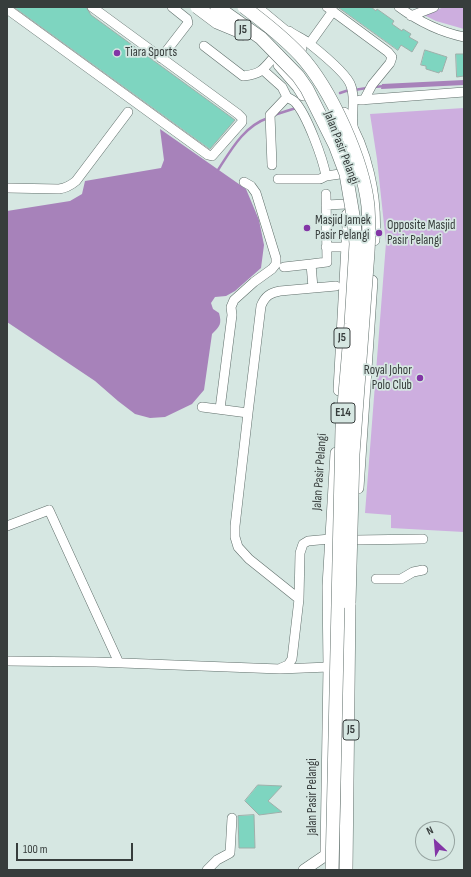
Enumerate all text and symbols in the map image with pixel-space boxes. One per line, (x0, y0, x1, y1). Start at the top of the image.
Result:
road number: J5 (235, 20, 251, 40)
place label: Tiara Sports (125, 45, 177, 61)
marker: Tiara Sports (112, 48, 122, 58)
street label: Jalan Pasir Pelangi (320, 109, 362, 187)
place label: Masjid Jamek Pasir Pelangi (315, 213, 371, 244)
place label: Opposite Masjid Pasir Pelangi (387, 218, 455, 249)
marker: Masjid Jamek Pasir Pelangi (302, 223, 312, 233)
marker: Opposite Masjid Pasir Pelangi (374, 228, 384, 238)
road number: J5 (334, 328, 350, 348)
place label: Royal Johor Polo Club (364, 363, 412, 394)
marker: Royal Johor Polo Club (415, 373, 425, 383)
road number: E14 (331, 403, 355, 423)
street label: Jalan Pasir Pelangi (310, 433, 330, 511)
road number: J5 (343, 720, 359, 740)
street label: Jalan Pasir Pelangi (305, 758, 321, 836)
north arrow (415, 821, 455, 861)
text: N (424, 824, 435, 838)
scale bar (18, 835, 135, 861)
text: 100 m (23, 842, 48, 857)

